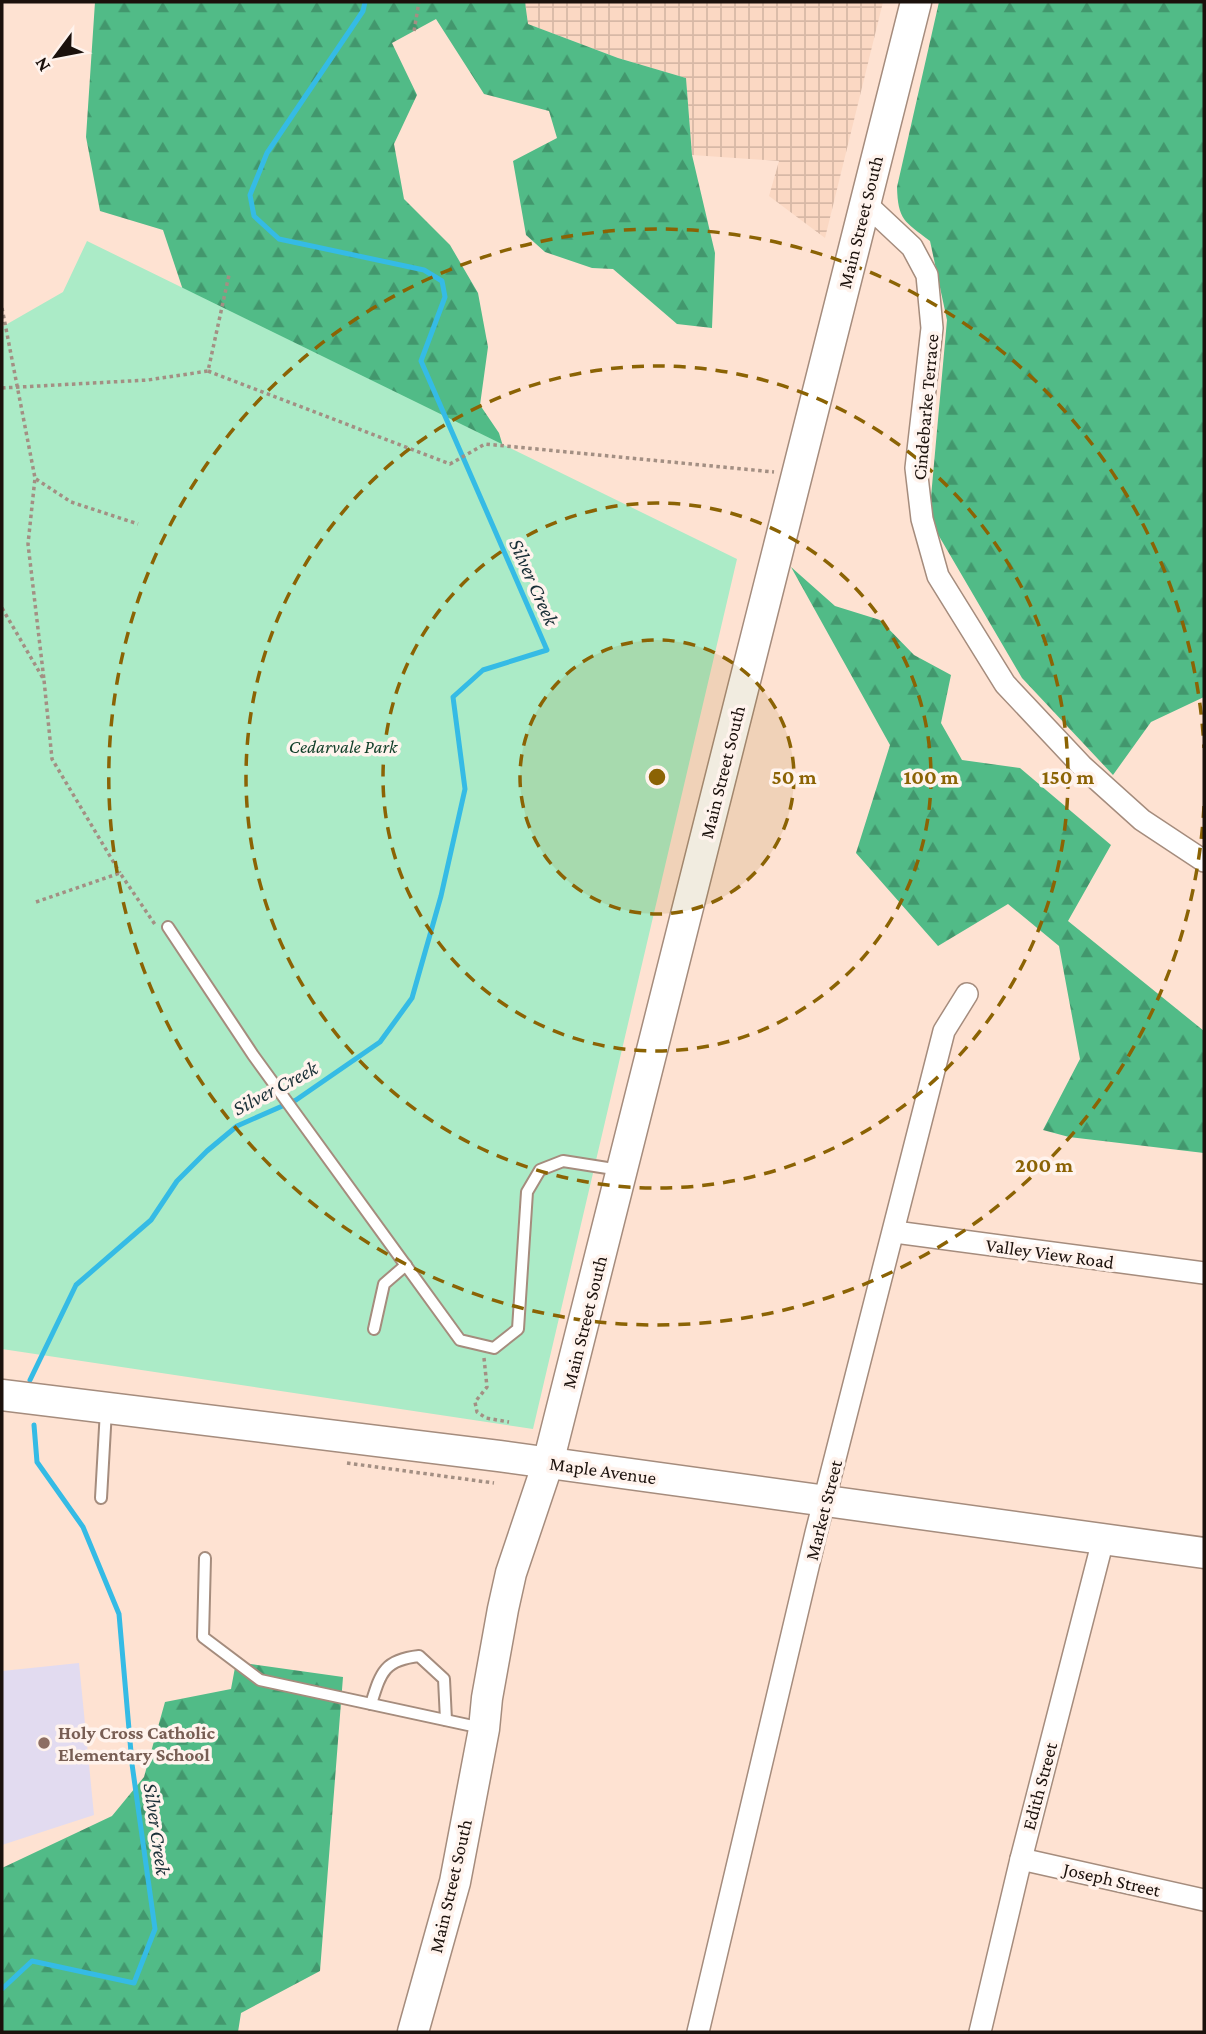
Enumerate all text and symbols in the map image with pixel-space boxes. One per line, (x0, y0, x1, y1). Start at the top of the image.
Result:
north arrow (21, 21, 91, 91)
text: N (30, 54, 54, 76)
street label: Main Street South (834, 153, 887, 291)
street label: Cindebarke Terrace (909, 333, 942, 481)
water label: Silver Creek (504, 535, 564, 630)
street label: Main Street South (696, 703, 749, 841)
park label: Cedarvale Park (289, 736, 398, 757)
centre of rings (645, 765, 669, 789)
text: 50 m (772, 765, 817, 789)
text: 100 m (903, 765, 959, 789)
text: 150 m (1042, 765, 1095, 789)
water label: Silver Creek (228, 1055, 322, 1120)
text: 200 m (1015, 1153, 1073, 1177)
street label: Valley View Road (984, 1234, 1115, 1273)
street label: Main Street South (558, 1253, 611, 1391)
street label: Maple Avenue (548, 1453, 658, 1488)
street label: Market Street (801, 1457, 846, 1563)
place label: Holy Cross Catholic Elementary School (58, 1722, 215, 1765)
marker: Holy Cross Catholic Elementary School (36, 1735, 52, 1751)
street label: Edith Street (1018, 1739, 1061, 1832)
water label: Silver Creek (139, 1781, 175, 1878)
street label: Main Street South (425, 1817, 476, 1955)
street label: Joseph Street (1059, 1858, 1163, 1901)

